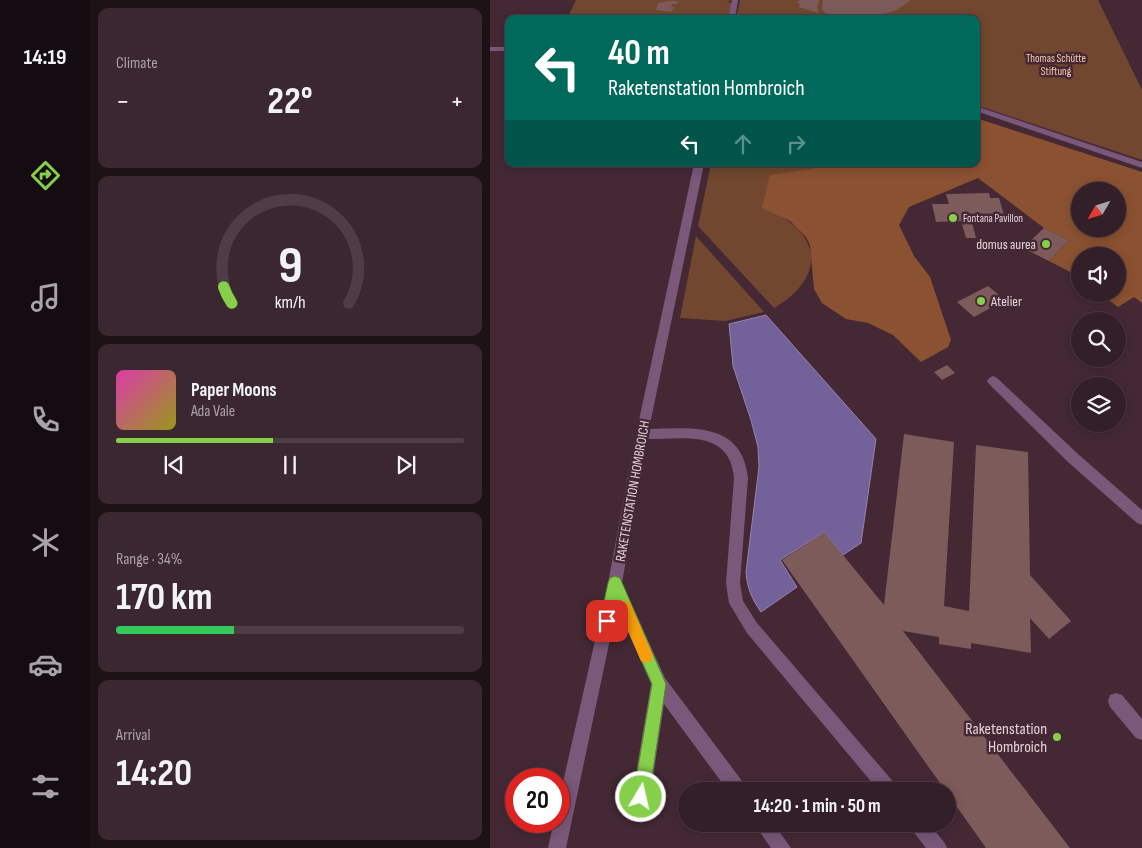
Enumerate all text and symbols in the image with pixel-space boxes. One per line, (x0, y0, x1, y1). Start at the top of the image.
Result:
text: 40 m (608, 32, 670, 75)
icon: left (525, 35, 590, 100)
text: 14:19 (24, 44, 67, 71)
park label: Thomas Schütte Stiftung (1026, 52, 1086, 78)
text: Climate (116, 54, 158, 73)
text: Raketenstation Hombroich (608, 75, 805, 102)
text: 22° (267, 79, 313, 124)
text: − (116, 85, 130, 118)
text: + (450, 85, 464, 118)
icon: left (676, 130, 704, 158)
icon: ahead (729, 130, 757, 158)
icon: right (782, 130, 810, 158)
icon: directions (28, 158, 63, 193)
north arrow (1071, 182, 1126, 238)
map controls (1071, 182, 1126, 432)
marker: Fontana Pavillon (947, 212, 959, 224)
place label: Fontana Pavillon (963, 212, 1023, 225)
text: 9 (278, 235, 302, 298)
place label: domus aurea (976, 236, 1036, 253)
marker: domus aurea (1040, 238, 1052, 250)
button: sound (1071, 247, 1126, 302)
icon: music (28, 280, 63, 315)
text: km/h (275, 292, 305, 313)
place label: Atelier (990, 293, 1022, 310)
marker: Atelier (975, 295, 987, 307)
button: search (1071, 312, 1126, 367)
button: layers (1071, 377, 1126, 432)
text: Paper Moons (191, 379, 277, 402)
icon: phone (28, 402, 63, 437)
text: Ada Vale (191, 402, 235, 421)
street label: RAKETENSTATION HOMBROICH (612, 419, 653, 563)
icon: previous (160, 451, 188, 479)
icon: pause (276, 451, 304, 479)
icon: next (392, 451, 420, 479)
icon: climate (28, 525, 63, 560)
text: Range · 34% (116, 550, 182, 569)
text: 170 km (116, 575, 212, 620)
pin (586, 600, 628, 642)
icon: arrive (593, 607, 621, 635)
icon: car (28, 647, 63, 682)
place label: Raketenstation Hombroich (965, 720, 1047, 757)
text: Arrival (116, 726, 150, 745)
marker: Raketenstation Hombroich (1051, 731, 1063, 743)
text: 14:20 (116, 751, 192, 796)
speed limit sign: 20 (505, 768, 570, 833)
icon: filters (28, 769, 63, 804)
position arrow (614, 770, 666, 822)
text: 14:20 · 1 min · 50 m (753, 795, 881, 818)

